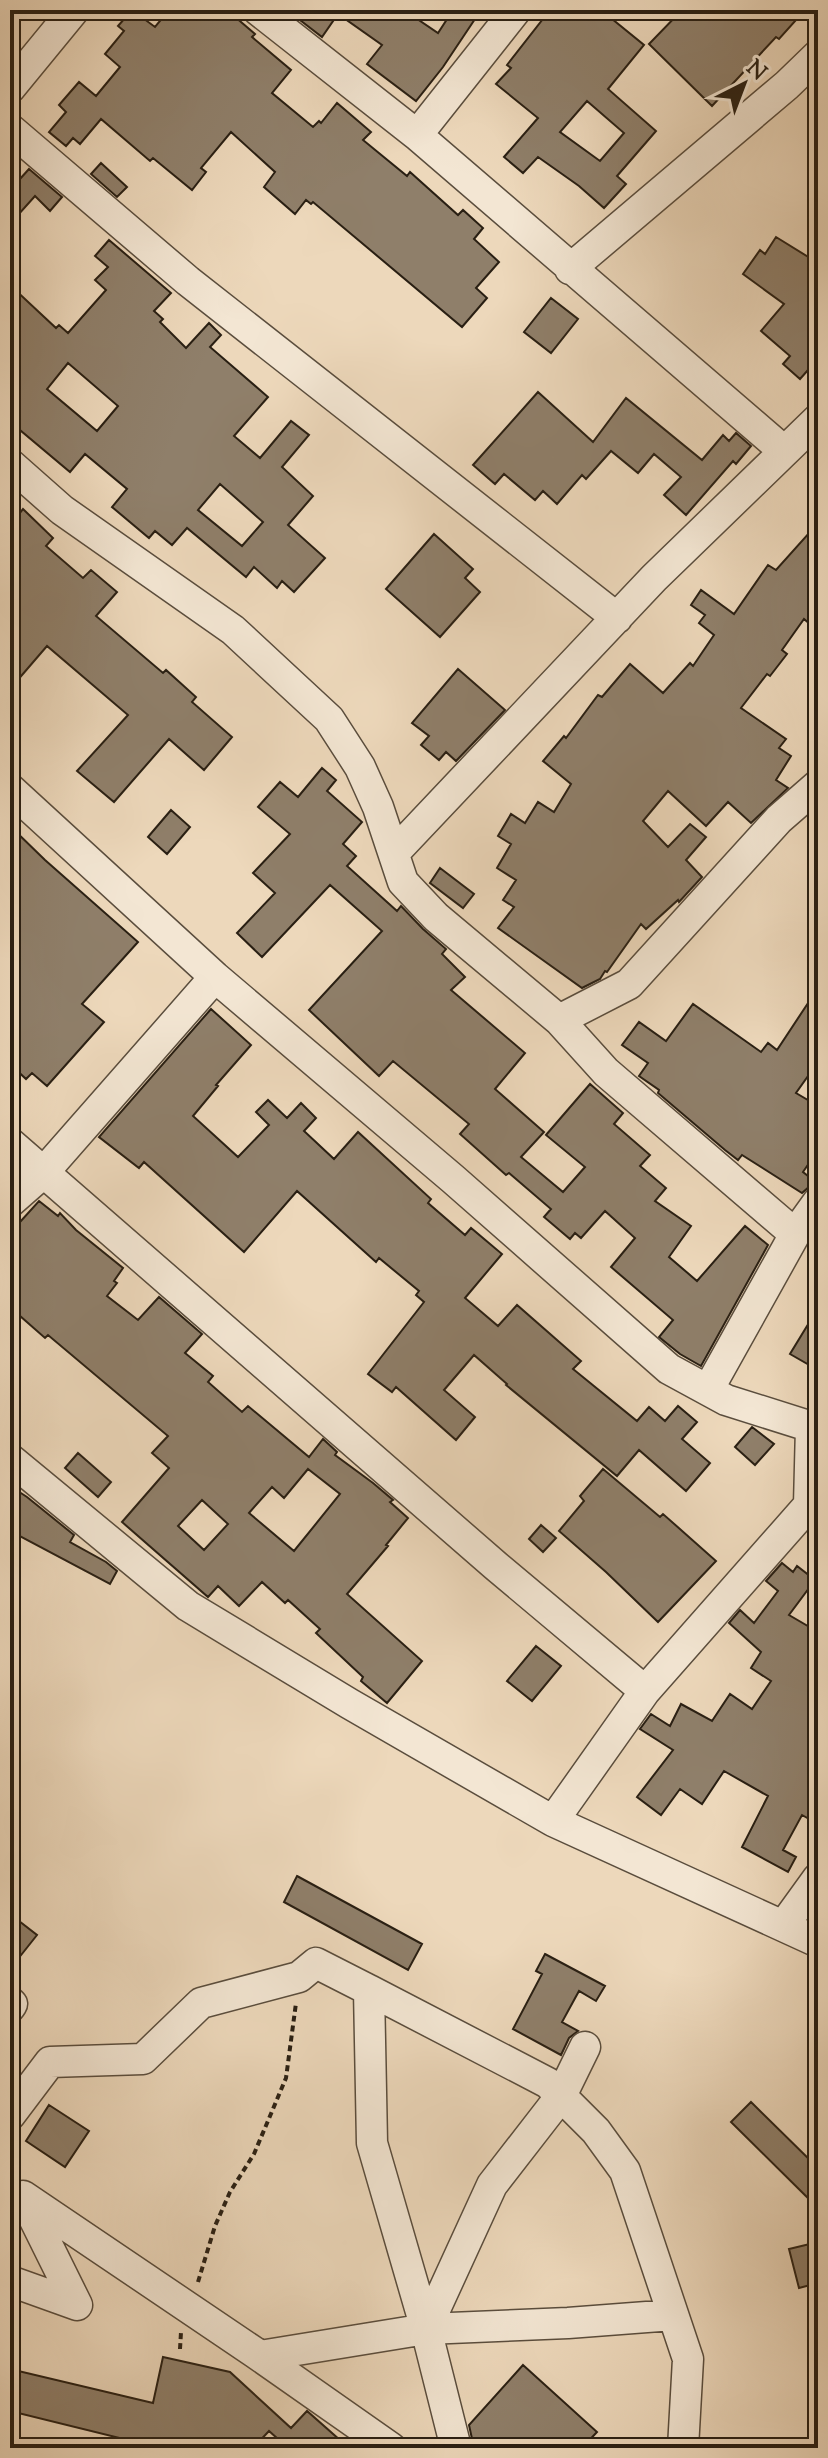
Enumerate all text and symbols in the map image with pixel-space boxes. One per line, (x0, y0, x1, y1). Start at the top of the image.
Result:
north arrow (704, 44, 784, 124)
text: N (738, 54, 773, 89)

